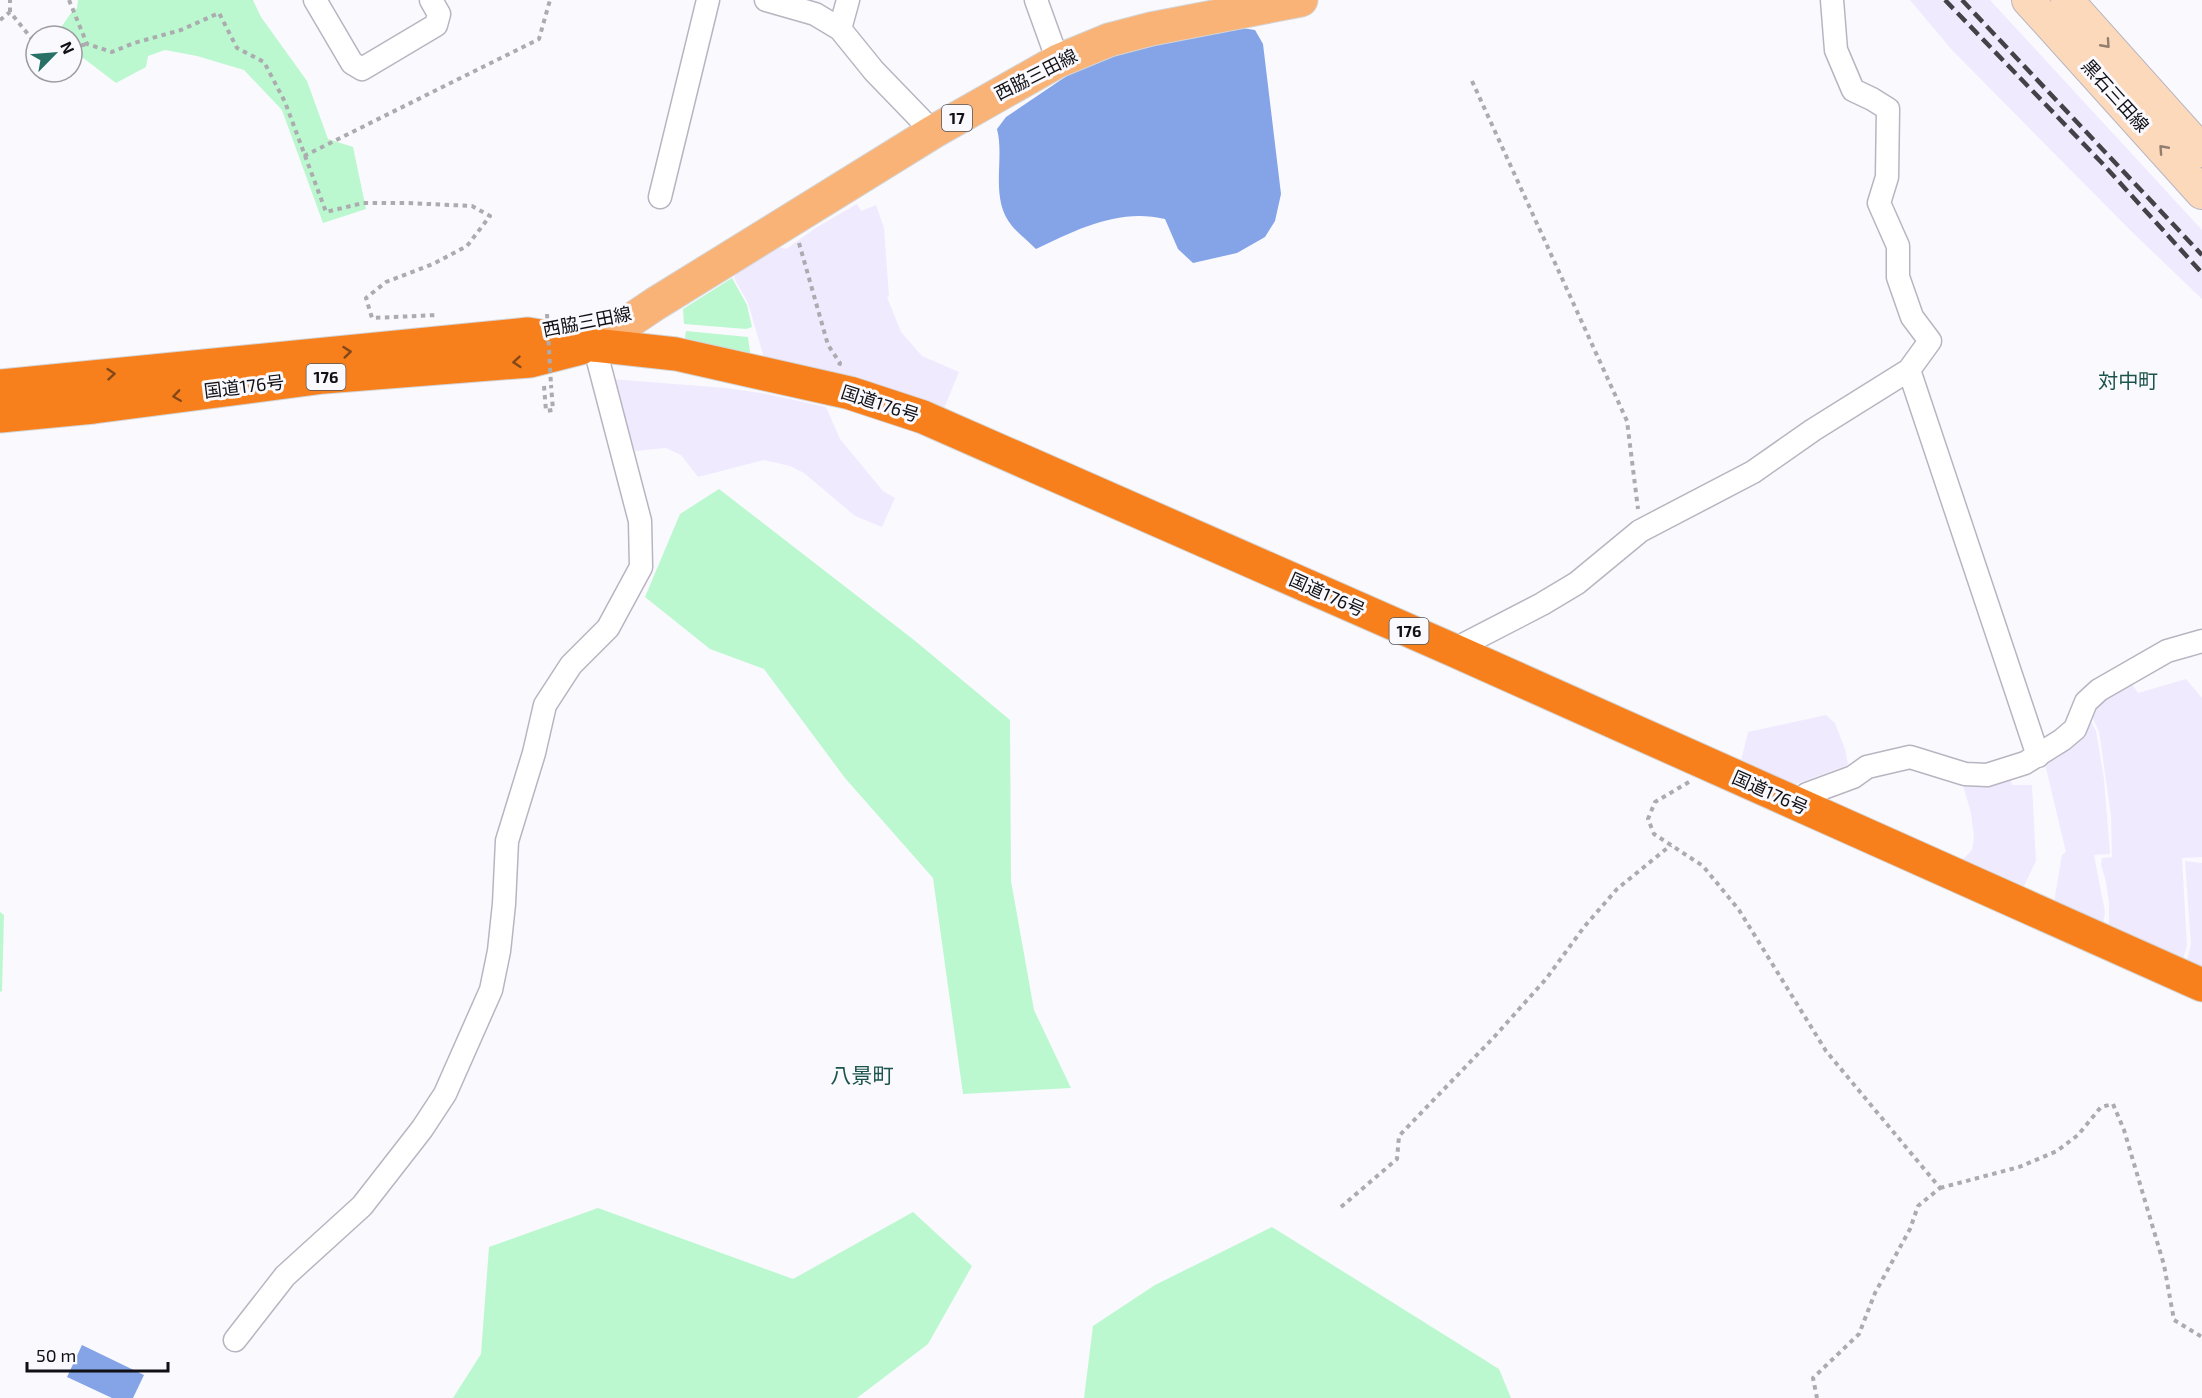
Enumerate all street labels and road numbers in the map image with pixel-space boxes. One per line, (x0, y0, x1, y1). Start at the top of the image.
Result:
street label: 西脇三田線 (990, 44, 1081, 104)
street label: 黒石三田線 (2077, 55, 2154, 136)
road number: 17 (942, 105, 972, 131)
street label: 西脇三田線 (541, 302, 633, 340)
road number: 176 (306, 364, 346, 390)
street label: 国道176号 (202, 370, 285, 402)
street label: 国道176号 (839, 380, 922, 426)
street label: 国道176号 (1286, 568, 1369, 621)
road number: 176 (1390, 618, 1428, 644)
street label: 国道176号 (1729, 766, 1812, 819)

